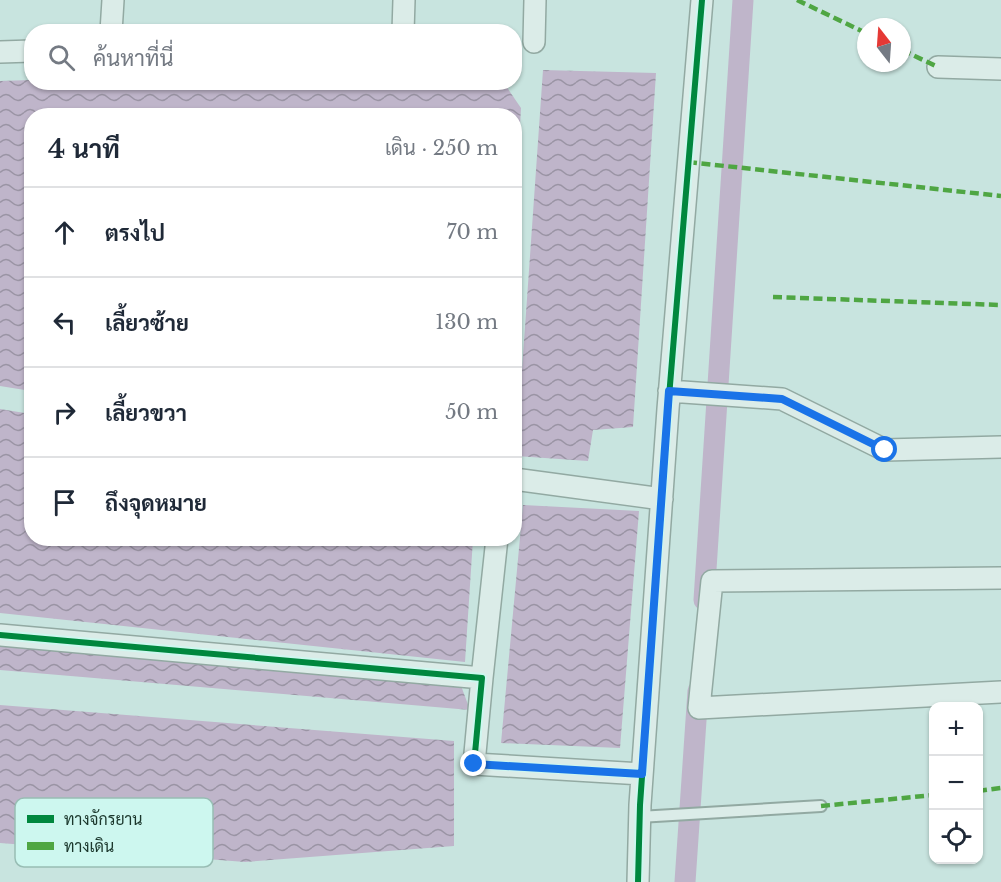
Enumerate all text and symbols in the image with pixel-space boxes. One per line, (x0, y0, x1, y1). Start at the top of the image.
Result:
north arrow (857, 18, 911, 72)
search box (24, 24, 522, 90)
icon: search (45, 41, 78, 74)
text: ค้นหาที่นี่ (93, 45, 173, 72)
text: 4 นาที (48, 133, 120, 165)
text: เดิน · 250 m (385, 136, 498, 160)
icon: ahead (48, 216, 81, 249)
text: ตรงไป (105, 220, 165, 247)
text: 70 m (446, 220, 498, 244)
icon: left (48, 306, 81, 339)
text: เลี้ยวซ้าย (105, 310, 189, 337)
text: 130 m (435, 310, 498, 334)
icon: right (48, 396, 81, 429)
text: เลี้ยวขวา (105, 400, 187, 427)
text: 50 m (445, 400, 498, 424)
route start (871, 436, 897, 462)
icon: arrive (48, 486, 81, 519)
text: ถึงจุดหมาย (105, 490, 207, 517)
map controls (929, 702, 983, 864)
button: + (929, 702, 983, 756)
route end (460, 750, 486, 776)
button: − (929, 756, 983, 810)
legend (15, 798, 213, 867)
text: ทางจักรยาน (64, 809, 143, 829)
button: locate (929, 810, 983, 864)
text: ทางเดิน (64, 836, 114, 856)

